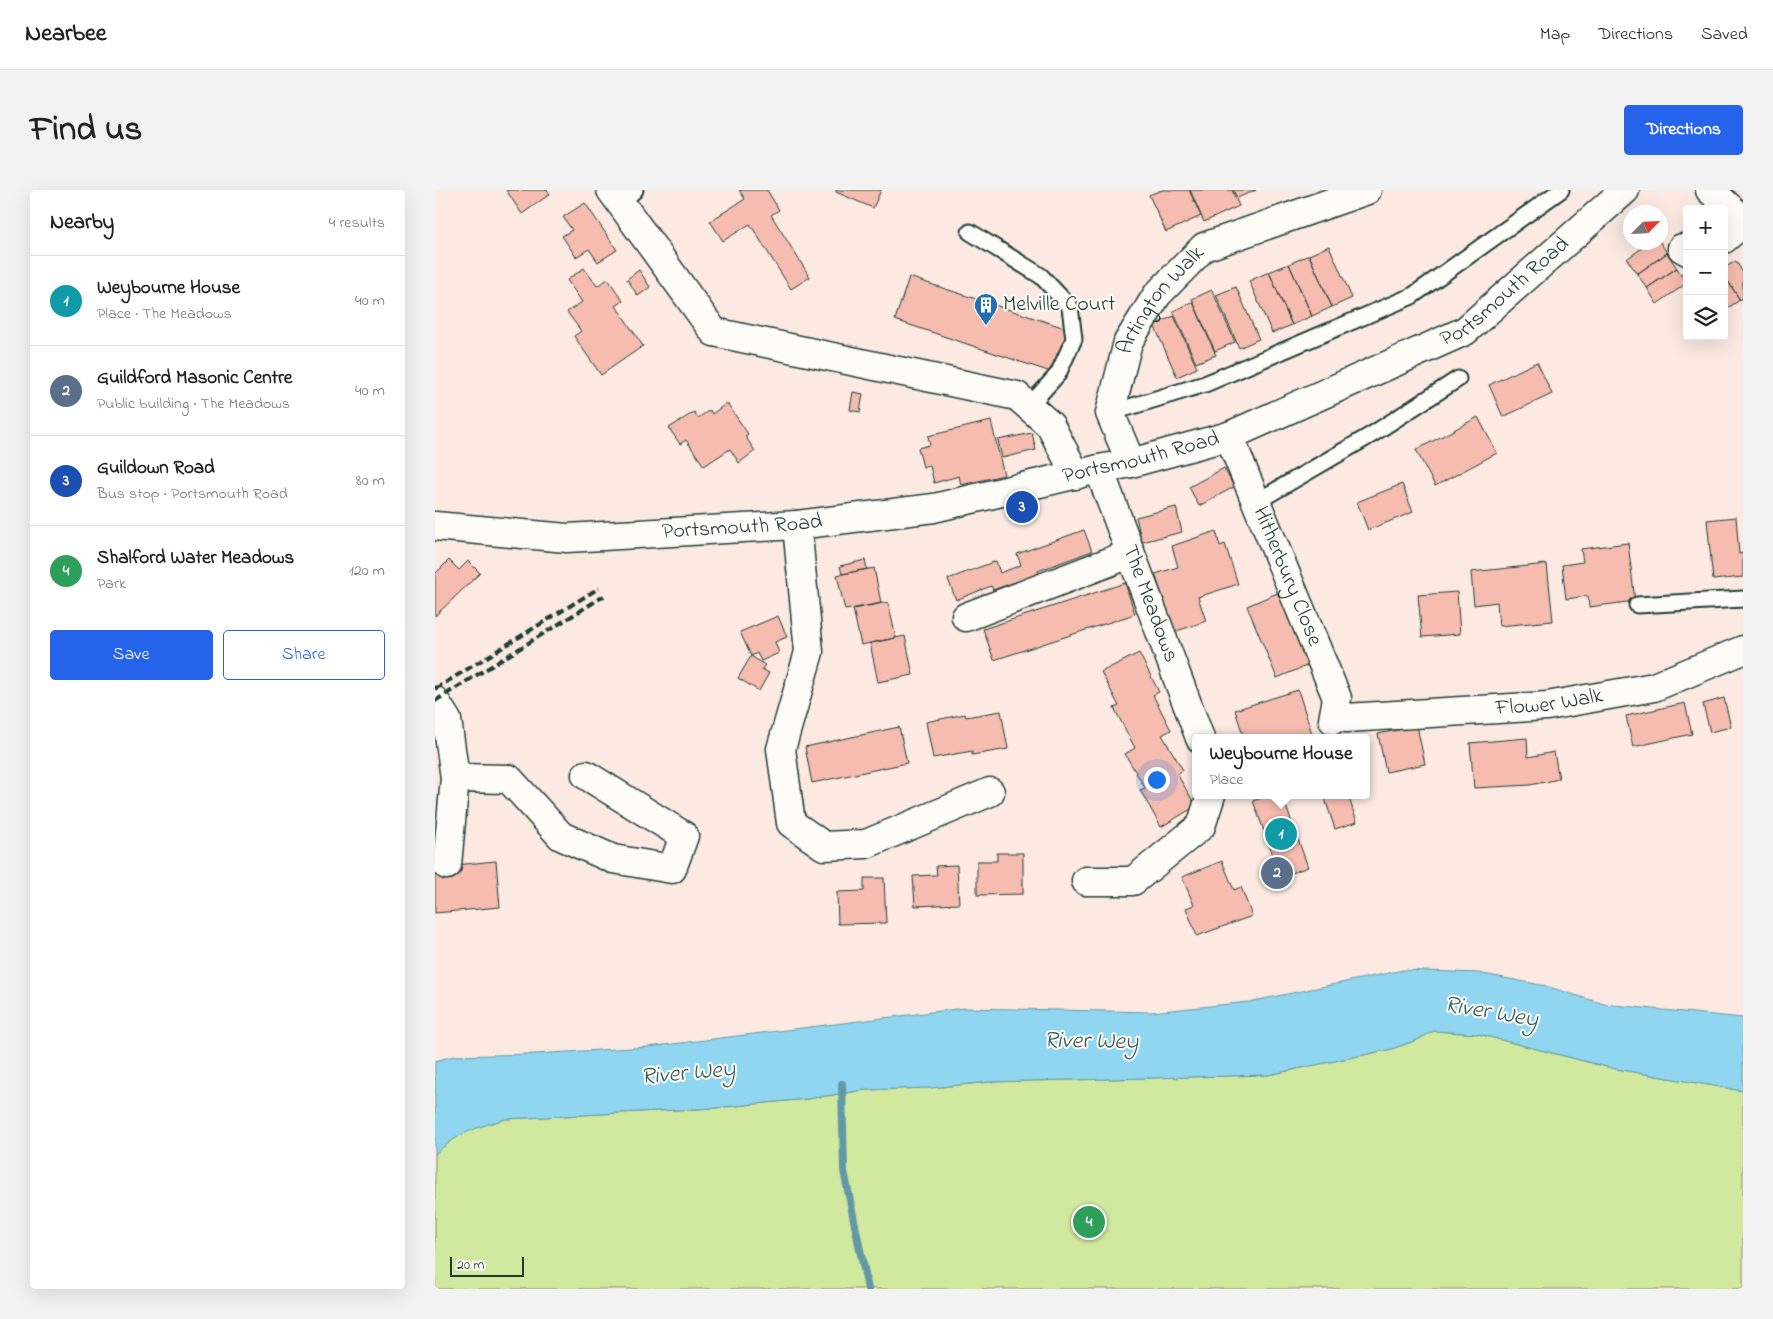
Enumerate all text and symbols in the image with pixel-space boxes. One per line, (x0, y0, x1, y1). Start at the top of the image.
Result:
text: Nearbee (25, 17, 107, 52)
text: Map (1540, 22, 1570, 48)
text: Directions (1598, 22, 1673, 48)
text: Saved (1701, 22, 1748, 48)
text: Find us (30, 105, 142, 156)
button: Directions (1624, 105, 1743, 155)
north arrow (1623, 205, 1668, 250)
map controls (1683, 205, 1728, 340)
button: + (1683, 205, 1728, 250)
text: Nearby (50, 208, 114, 238)
text: 4 results (329, 211, 385, 235)
street label: Portsmouth Road (1435, 230, 1577, 356)
street label: Artington Walk (1110, 238, 1213, 357)
button: − (1683, 250, 1728, 295)
text: Weybourne House (97, 275, 240, 302)
text: 1 (63, 289, 69, 313)
text: 40 m (355, 289, 385, 313)
place label: Melville Court (1003, 289, 1116, 321)
building icon: Melville Court (973, 292, 999, 326)
button: layers (1683, 295, 1728, 340)
text: Place · The Meadows (97, 302, 232, 326)
text: Guildford Masonic Centre (97, 365, 292, 392)
text: 2 (62, 379, 70, 403)
text: 40 m (355, 379, 385, 403)
text: Public building · The Meadows (97, 392, 290, 416)
street label: Portsmouth Road (1059, 423, 1223, 493)
text: Guildown Road (97, 455, 215, 482)
text: 3 (63, 469, 69, 493)
text: 80 m (356, 469, 385, 493)
text: Bus stop · Portsmouth Road (97, 482, 288, 506)
pin: 3 (1006, 488, 1038, 526)
street label: Hitherbury Close (1244, 502, 1330, 651)
street label: Portsmouth Road (661, 506, 824, 549)
street label: The Meadows (1113, 541, 1186, 667)
text: Shalford Water Meadows (97, 545, 294, 572)
text: 4 (63, 559, 69, 583)
text: 120 m (349, 559, 385, 583)
text: Park (97, 572, 126, 596)
button: Save (50, 630, 213, 680)
button: Share (223, 630, 385, 680)
street label: Flower Walk (1494, 680, 1606, 725)
popup (1192, 734, 1370, 799)
text: Weybourne House (1210, 741, 1352, 768)
your location (1144, 767, 1170, 793)
text: Place (1210, 768, 1243, 792)
pin: 1 (1265, 815, 1297, 853)
pin: 2 (1261, 854, 1293, 892)
water label: River Wey (1441, 988, 1541, 1039)
water label: River Wey (1043, 1024, 1139, 1060)
water label: River Wey (639, 1052, 737, 1096)
pin: 4 (1073, 1203, 1105, 1241)
scale bar (450, 1254, 524, 1277)
text: 20 m (457, 1255, 484, 1276)

